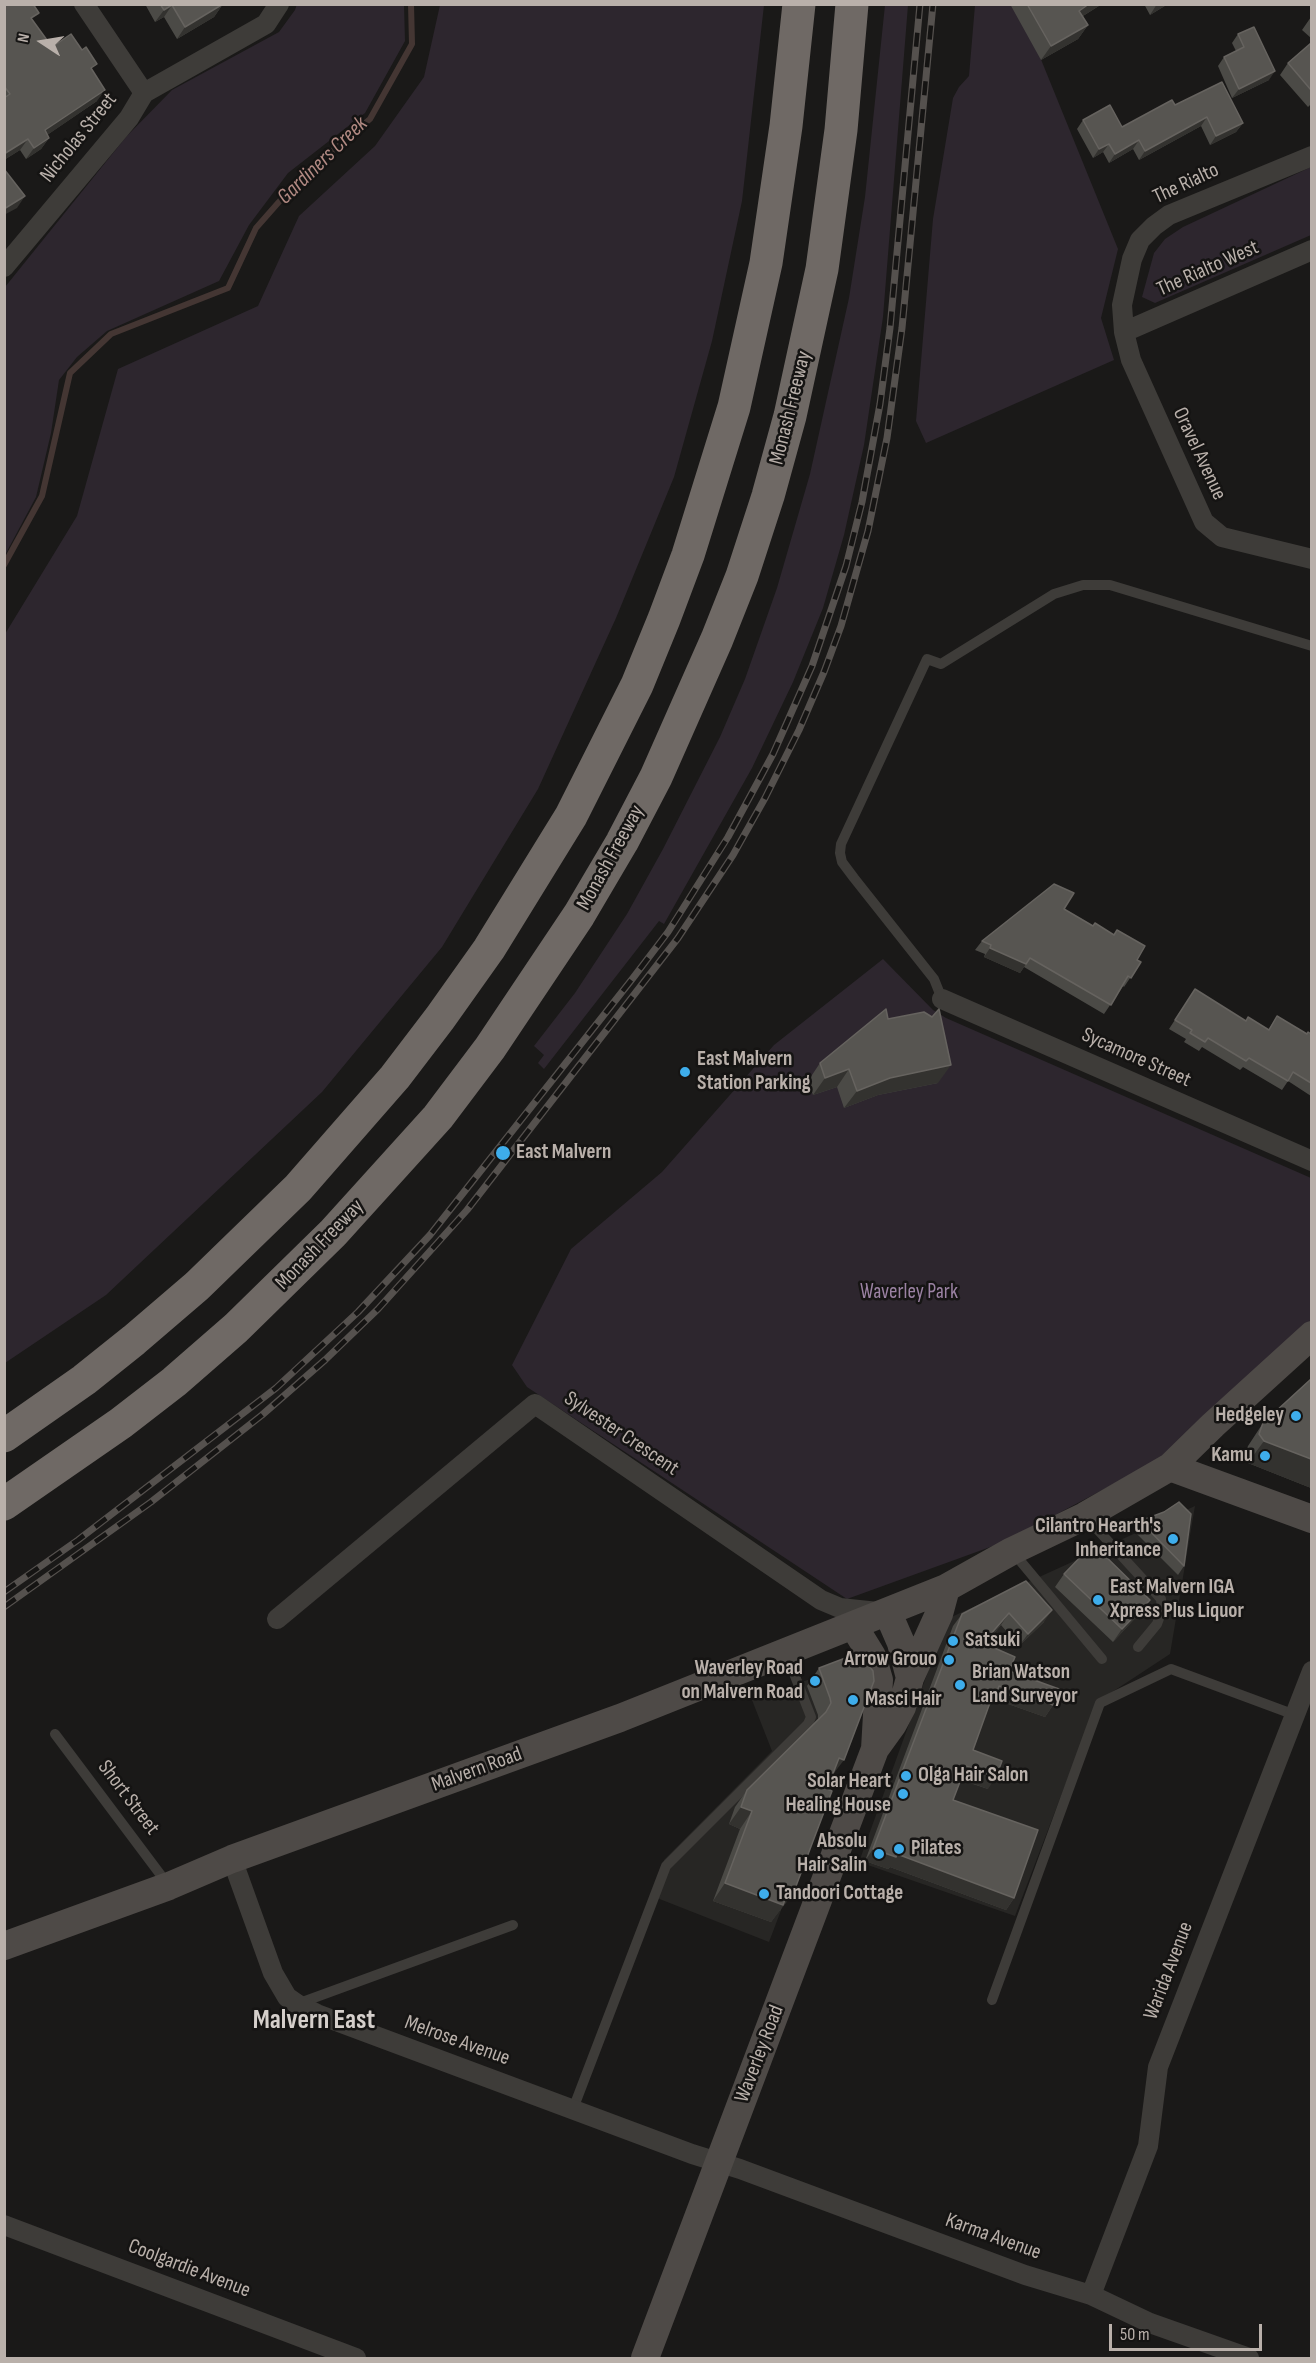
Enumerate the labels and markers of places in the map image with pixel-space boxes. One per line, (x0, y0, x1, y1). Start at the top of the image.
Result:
place label: East Malvern Station Parking (697, 1047, 811, 1097)
marker: East Malvern Station Parking (678, 1065, 692, 1079)
place label: East Malvern (516, 1140, 611, 1166)
marker: East Malvern (494, 1144, 512, 1162)
place label: Hedgeley (1215, 1403, 1284, 1429)
marker: Hedgeley (1289, 1409, 1303, 1423)
place label: Kamu (1211, 1443, 1253, 1469)
marker: Kamu (1258, 1449, 1272, 1463)
place label: Cilantro Hearth's Inheritance (1035, 1514, 1161, 1564)
marker: Cilantro Hearth's Inheritance (1166, 1532, 1180, 1546)
place label: East Malvern IGA Xpress Plus Liquor (1110, 1575, 1244, 1625)
marker: East Malvern IGA Xpress Plus Liquor (1091, 1593, 1105, 1607)
place label: Satsuki (965, 1628, 1020, 1654)
marker: Satsuki (946, 1634, 960, 1648)
place label: Arrow Grouo (844, 1647, 937, 1673)
marker: Arrow Grouo (942, 1653, 956, 1667)
place label: Waverley Road on Malvern Road (681, 1656, 803, 1706)
place label: Brian Watson Land Surveyor (972, 1660, 1078, 1710)
marker: Waverley Road on Malvern Road (808, 1674, 822, 1688)
marker: Brian Watson Land Surveyor (953, 1678, 967, 1692)
place label: Masci Hair (865, 1687, 942, 1713)
marker: Masci Hair (846, 1693, 860, 1707)
place label: Olga Hair Salon (918, 1763, 1028, 1789)
place label: Solar Heart Healing House (785, 1769, 891, 1819)
marker: Olga Hair Salon (899, 1769, 913, 1783)
marker: Solar Heart Healing House (896, 1787, 910, 1801)
place label: Absolu Hair Salin (797, 1829, 867, 1879)
place label: Pilates (911, 1836, 961, 1862)
marker: Pilates (892, 1842, 906, 1856)
marker: Absolu Hair Salin (872, 1847, 886, 1861)
place label: Tandoori Cottage (776, 1881, 903, 1907)
marker: Tandoori Cottage (757, 1887, 771, 1901)

